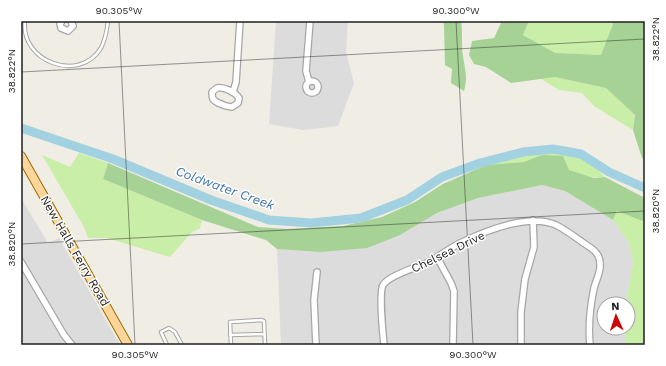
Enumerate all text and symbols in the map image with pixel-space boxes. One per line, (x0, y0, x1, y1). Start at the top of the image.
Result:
text: 90.305°W (96, 5, 143, 16)
text: 90.300°W (432, 5, 480, 16)
text: 38.822°N (650, 17, 661, 61)
text: 38.822°N (6, 49, 17, 93)
water label: Coldwater Creek (174, 163, 277, 213)
text: 38.820°N (650, 189, 661, 233)
street label: New Halls Ferry Road (38, 193, 112, 309)
text: 38.820°N (6, 222, 17, 266)
street label: Chelsea Drive (409, 228, 487, 276)
north arrow (596, 296, 636, 336)
text: N (611, 300, 620, 313)
text: 90.305°W (112, 349, 159, 360)
text: 90.300°W (449, 349, 497, 360)

